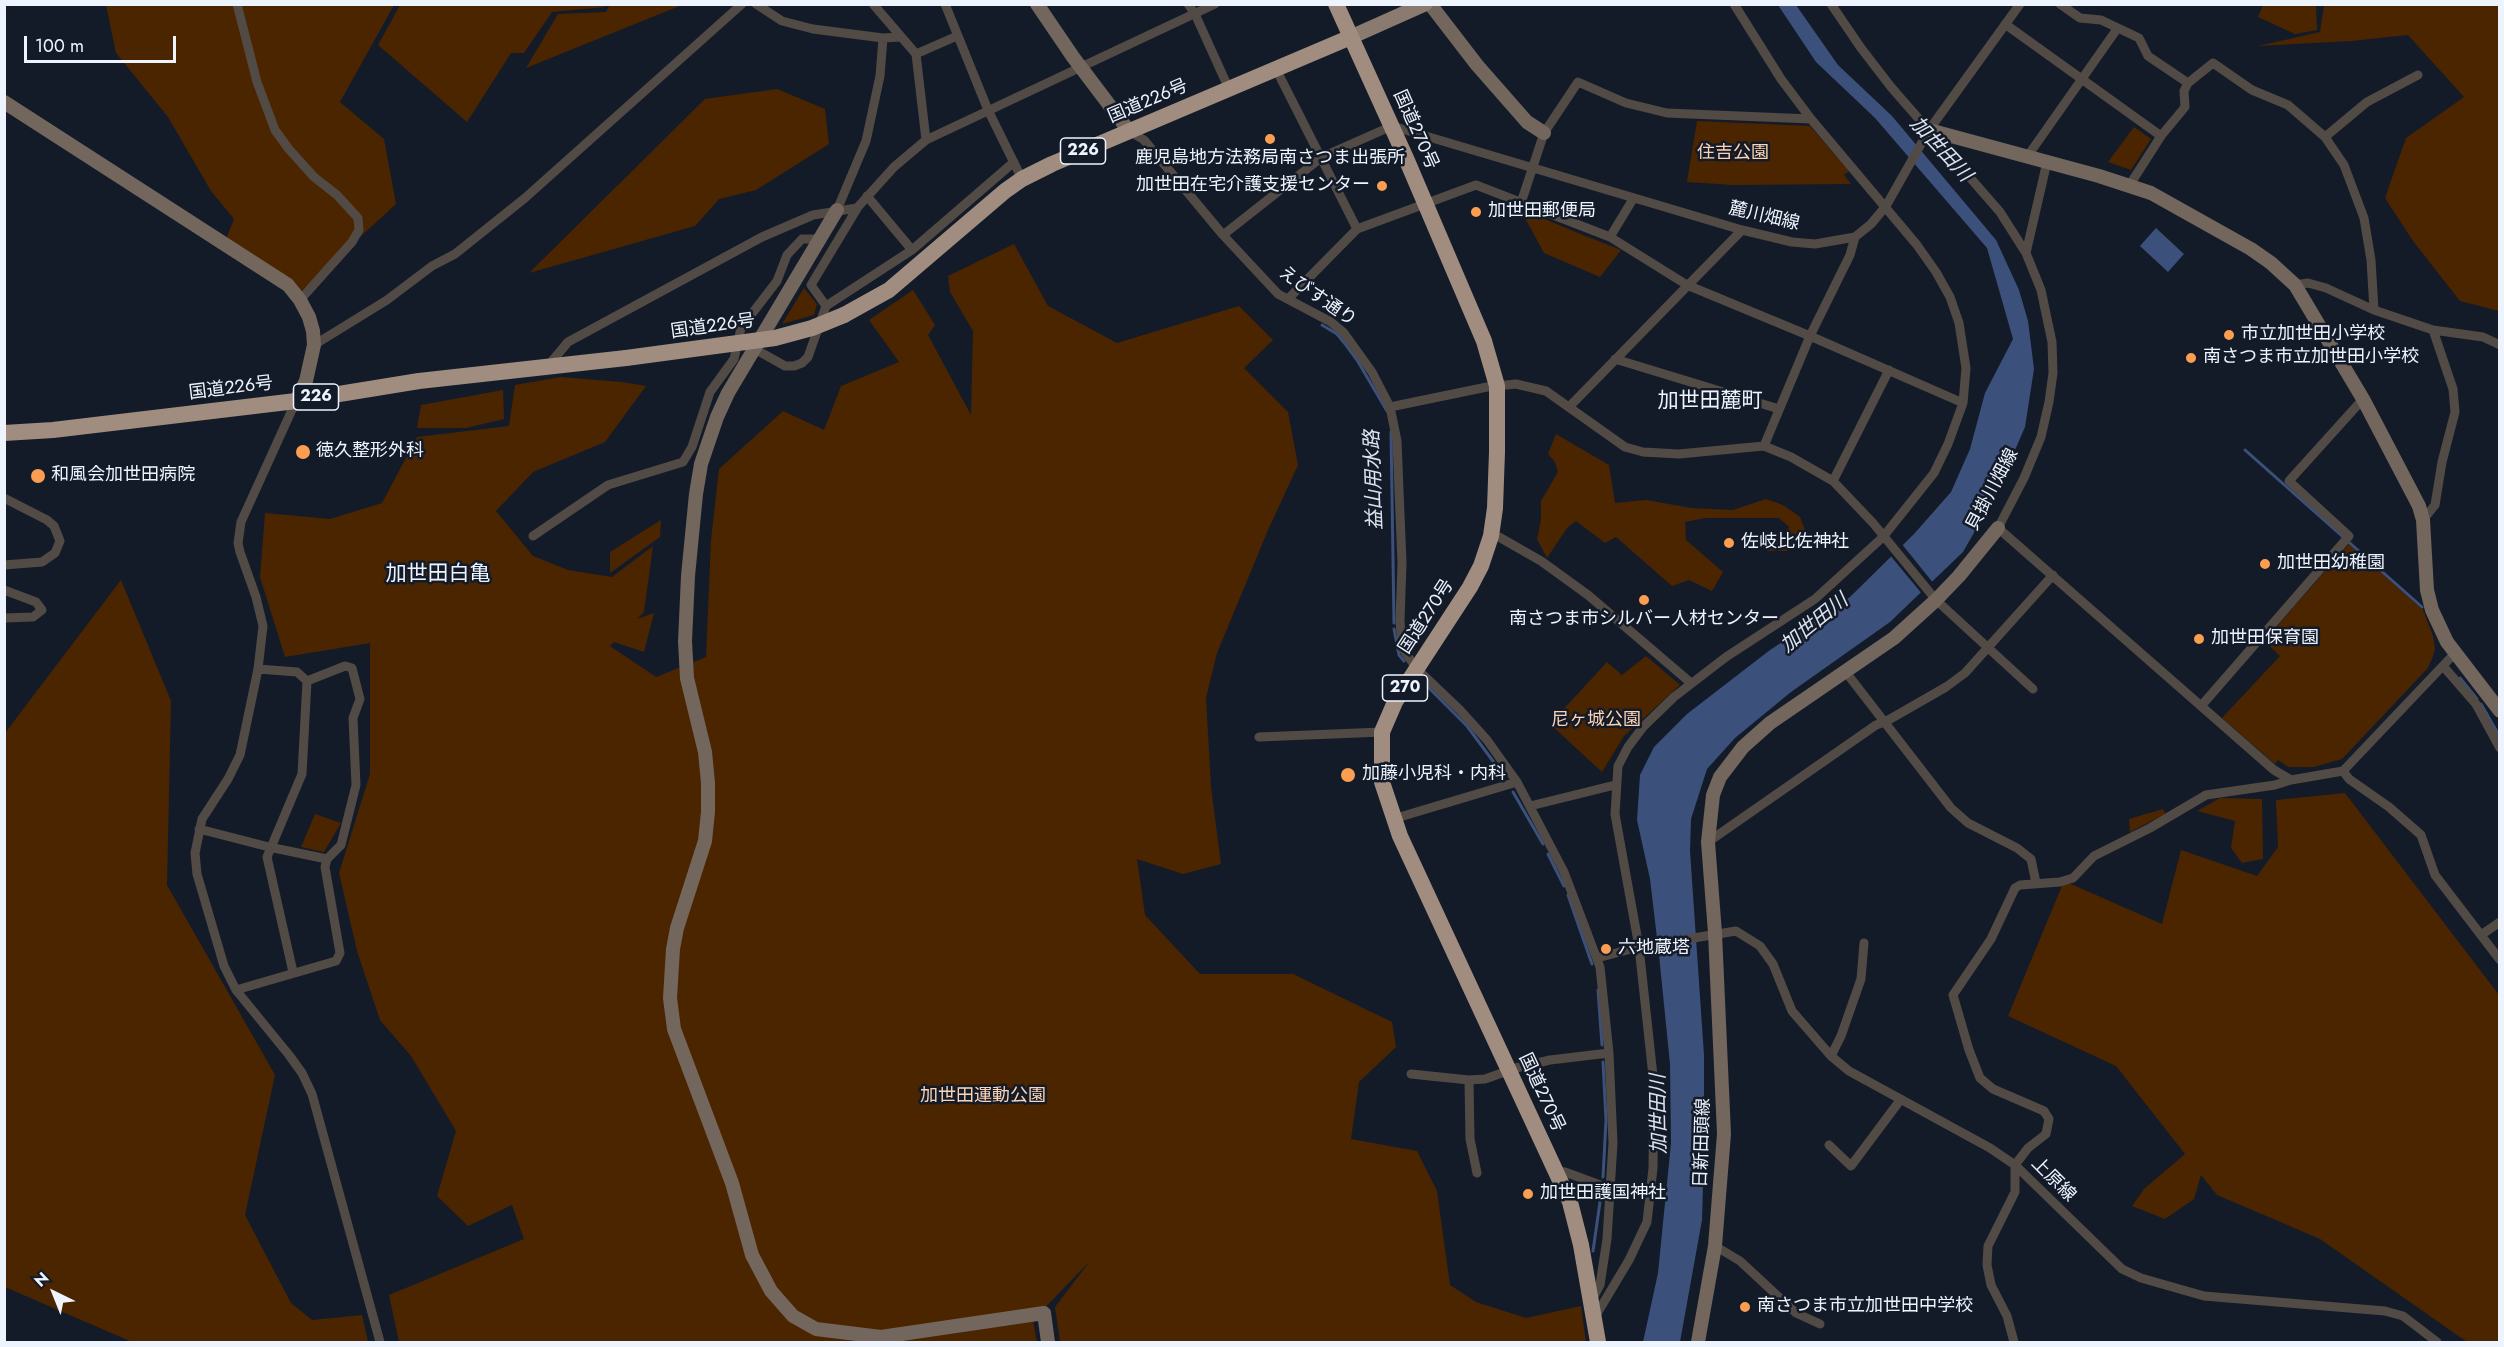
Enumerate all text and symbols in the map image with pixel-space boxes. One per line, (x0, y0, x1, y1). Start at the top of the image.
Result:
scale bar (27, 24, 178, 62)
text: 100 m (35, 33, 84, 59)
street label: 国道226号 (1105, 75, 1191, 129)
street label: 国道270号 (1388, 87, 1442, 173)
water label: 加世田川 (1904, 113, 1976, 187)
marker: 鹿児島地方法務局南さつま出張所 (1263, 132, 1277, 146)
road number: 226 (1060, 138, 1106, 164)
park label: 住吉公園 (1697, 143, 1769, 165)
place label: 鹿児島地方法務局南さつま出張所 (1135, 148, 1405, 170)
place label: 加世田在宅介護支援センター (1136, 175, 1370, 197)
marker: 加世田在宅介護支援センター (1375, 179, 1389, 193)
street label: 麓川畑線 (1726, 198, 1802, 236)
place label: 加世田郵便局 (1488, 201, 1596, 223)
marker: 加世田郵便局 (1469, 205, 1483, 219)
street label: えびす通り (1274, 262, 1360, 332)
street label: 国道226号 (669, 310, 757, 344)
place label: 市立加世田小学校 (2241, 324, 2385, 346)
marker: 市立加世田小学校 (2222, 328, 2236, 342)
place label: 南さつま市立加世田小学校 (2203, 347, 2419, 369)
marker: 南さつま市立加世田小学校 (2184, 351, 2198, 365)
street label: 国道226号 (188, 373, 274, 405)
road number: 226 (294, 384, 338, 410)
district label: 加世田麓町 (1658, 389, 1762, 415)
water label: 益山用水路 (1361, 430, 1389, 530)
place label: 徳久整形外科 (316, 441, 424, 463)
marker: 徳久整形外科 (294, 443, 312, 461)
street label: 貝掛川畑線 (1962, 445, 2024, 535)
place label: 和風会加世田病院 (51, 465, 195, 487)
marker: 和風会加世田病院 (29, 467, 47, 485)
place label: 佐岐比佐神社 (1741, 532, 1849, 554)
marker: 佐岐比佐神社 (1722, 536, 1736, 550)
place label: 加世田幼稚園 (2277, 553, 2385, 575)
marker: 加世田幼稚園 (2258, 557, 2272, 571)
district label: 加世田白亀 (386, 562, 490, 588)
street label: 国道270号 (1395, 576, 1459, 658)
water label: 加世田川 (1776, 590, 1854, 658)
marker: 南さつま市シルバー人材センター (1637, 593, 1651, 607)
place label: 南さつま市シルバー人材センター (1509, 609, 1779, 631)
place label: 加世田保育園 (2211, 628, 2319, 650)
marker: 加世田保育園 (2192, 632, 2206, 646)
road number: 270 (1382, 675, 1428, 701)
park label: 尼ヶ城公園 (1551, 710, 1641, 732)
place label: 加藤小児科・内科 (1362, 764, 1506, 786)
marker: 加藤小児科・内科 (1339, 766, 1357, 784)
place label: 六地蔵塔 (1618, 938, 1690, 960)
marker: 六地蔵塔 (1599, 942, 1613, 956)
street label: 国道270号 (1513, 1050, 1569, 1136)
water label: 加世田川 (1647, 1074, 1673, 1154)
park label: 加世田運動公園 (920, 1086, 1046, 1108)
street label: 日新田頭線 (1691, 1098, 1715, 1188)
street label: 上原線 (2026, 1153, 2080, 1207)
place label: 加世田護国神社 (1540, 1183, 1666, 1205)
marker: 加世田護国神社 (1521, 1187, 1535, 1201)
north arrow (24, 1263, 84, 1323)
text: N (29, 1267, 54, 1292)
place label: 南さつま市立加世田中学校 (1757, 1296, 1973, 1318)
marker: 南さつま市立加世田中学校 (1738, 1300, 1752, 1314)

